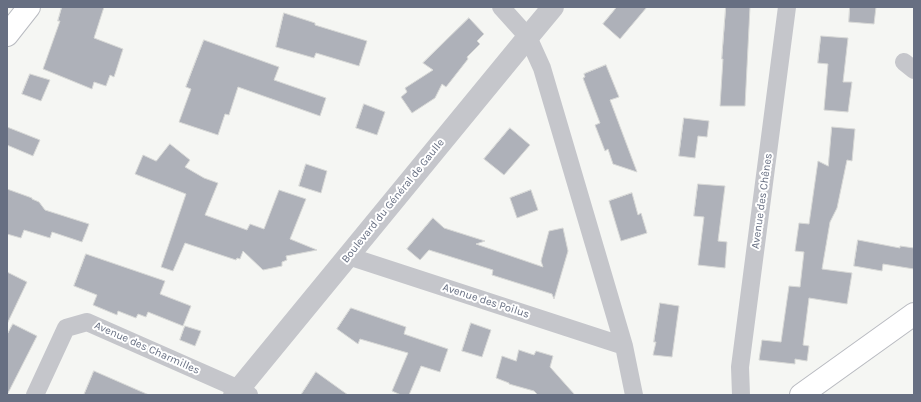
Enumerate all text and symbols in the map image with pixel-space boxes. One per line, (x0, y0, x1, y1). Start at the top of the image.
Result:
street label: Boulevard du Général de Gaulle (339, 136, 447, 266)
street label: Avenue des Chênes (749, 152, 775, 250)
street label: Avenue des Poilus (441, 281, 531, 321)
street label: Avenue des Charmilles (92, 319, 202, 377)

